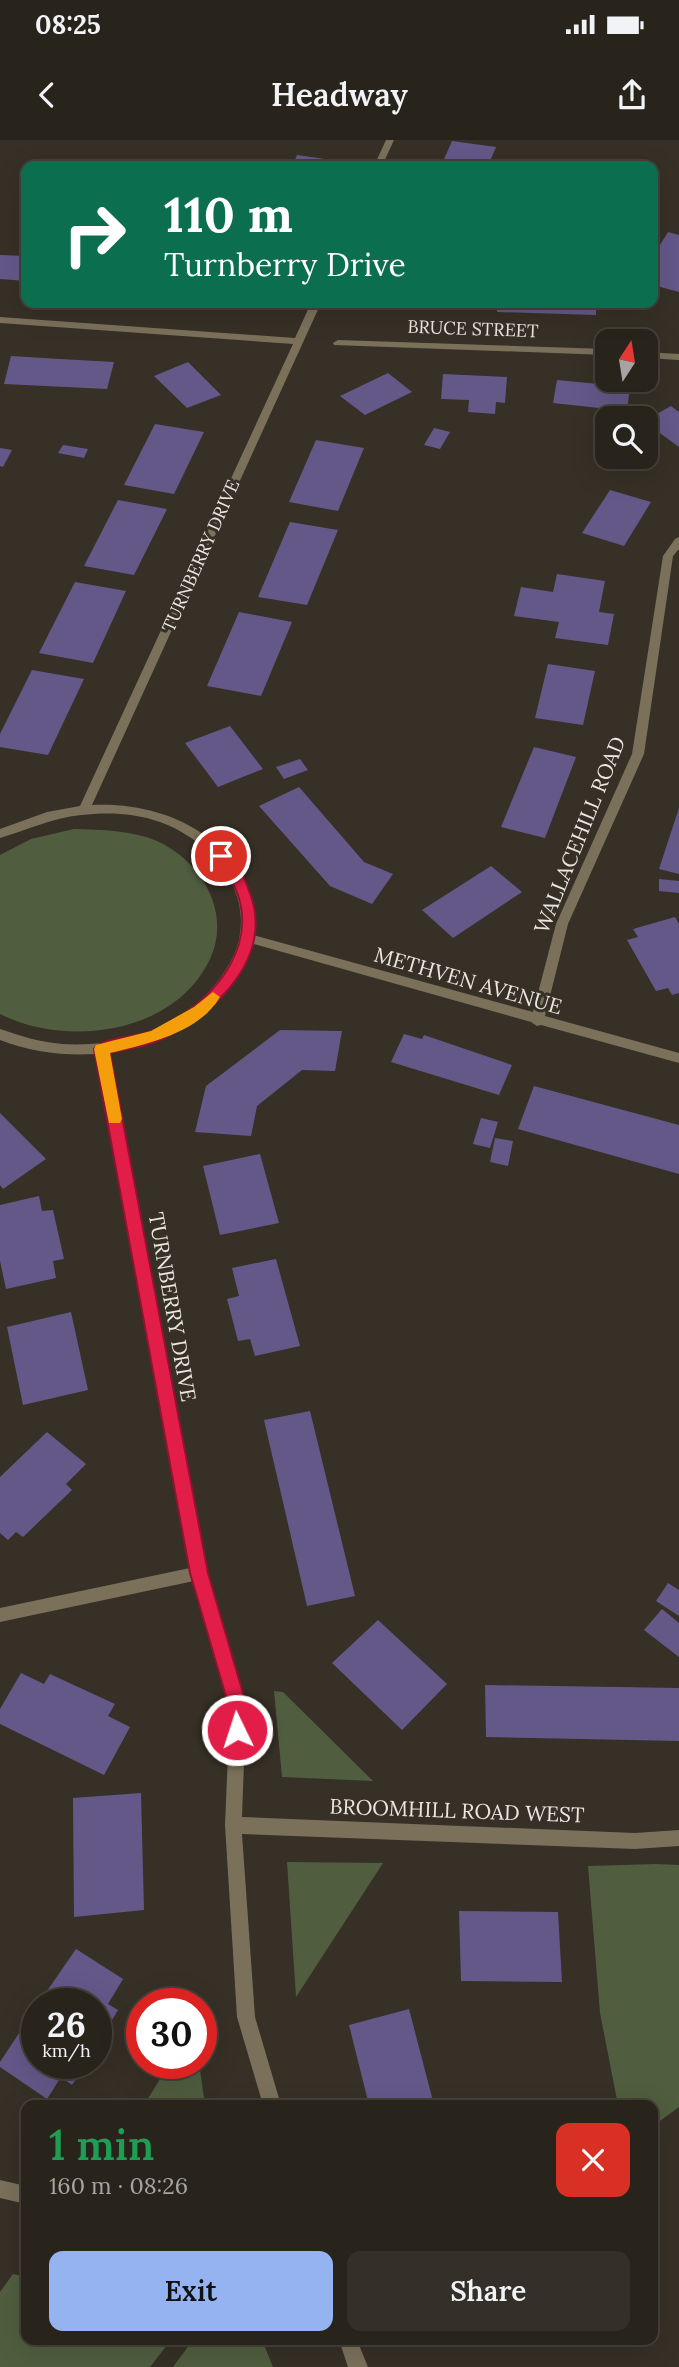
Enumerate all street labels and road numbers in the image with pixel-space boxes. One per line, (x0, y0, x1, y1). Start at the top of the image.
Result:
street label: BRUCE STREET (407, 315, 539, 342)
street label: TURNBERRY DRIVE (157, 476, 244, 636)
street label: WALLACEHILL ROAD (528, 732, 631, 937)
street label: METHVEN AVENUE (371, 941, 565, 1020)
street label: TURNBERRY DRIVE (143, 1210, 202, 1404)
street label: BROOMHILL ROAD WEST (329, 1793, 585, 1828)

